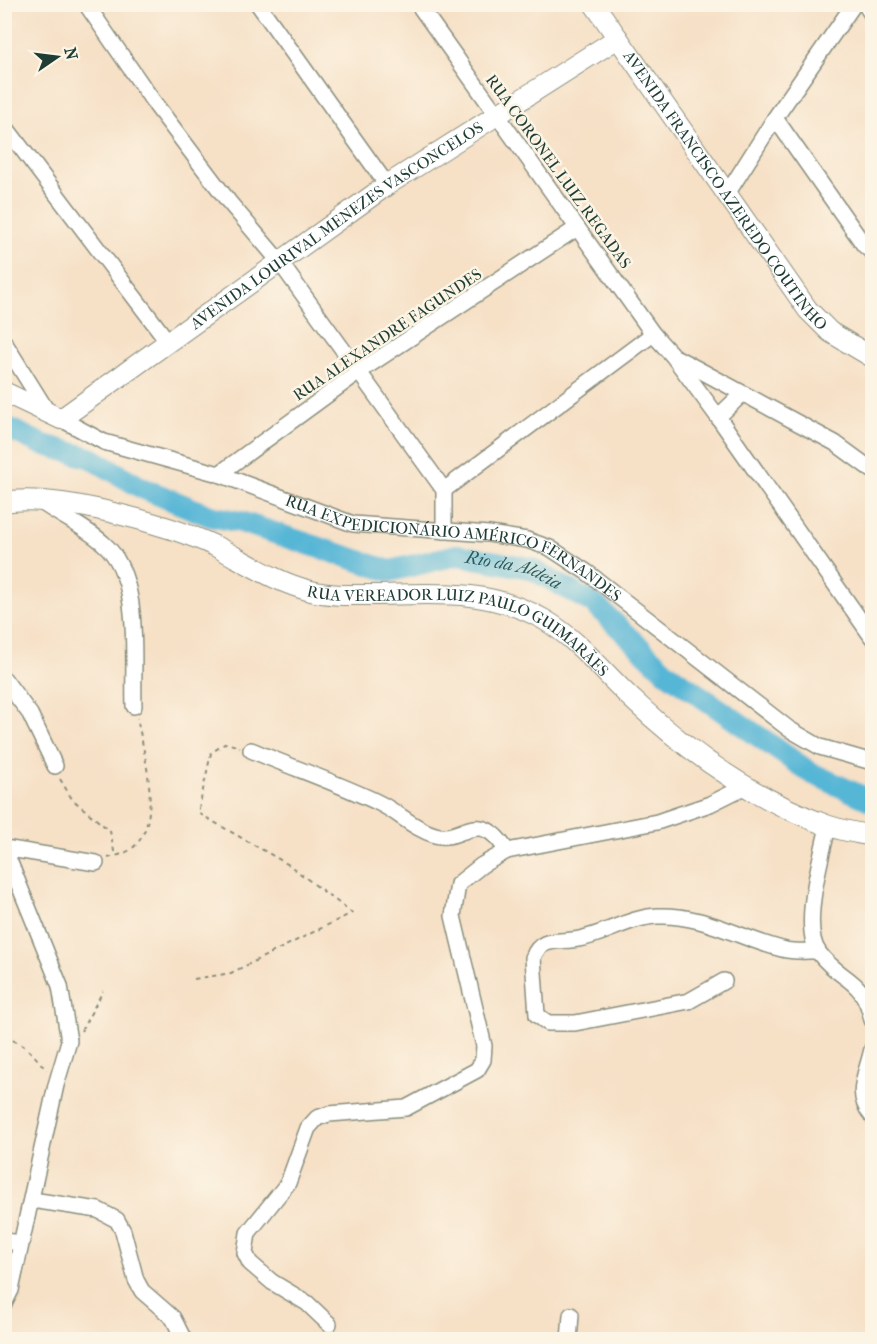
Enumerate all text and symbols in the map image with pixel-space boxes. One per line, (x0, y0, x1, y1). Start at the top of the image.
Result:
north arrow (27, 27, 87, 87)
text: N (60, 45, 82, 63)
street label: AVENIDA FRANCISCO AZEREDO COUTINHO (619, 46, 831, 334)
street label: RUA CORONEL LUIZ REGADAS (482, 71, 635, 272)
street label: AVENIDA LOURIVAL MENEZES VASCONCELOS (186, 117, 487, 334)
street label: RUA ALEXANDRE FAGUNDES (289, 264, 485, 405)
street label: RUA EXPEDICIONÁRIO AMÉRICO FERNANDES (283, 491, 625, 606)
water label: Rio da Aldeia (463, 547, 565, 594)
street label: RUA VEREADOR LUIZ PAULO GUIMARÃES (305, 581, 613, 680)

